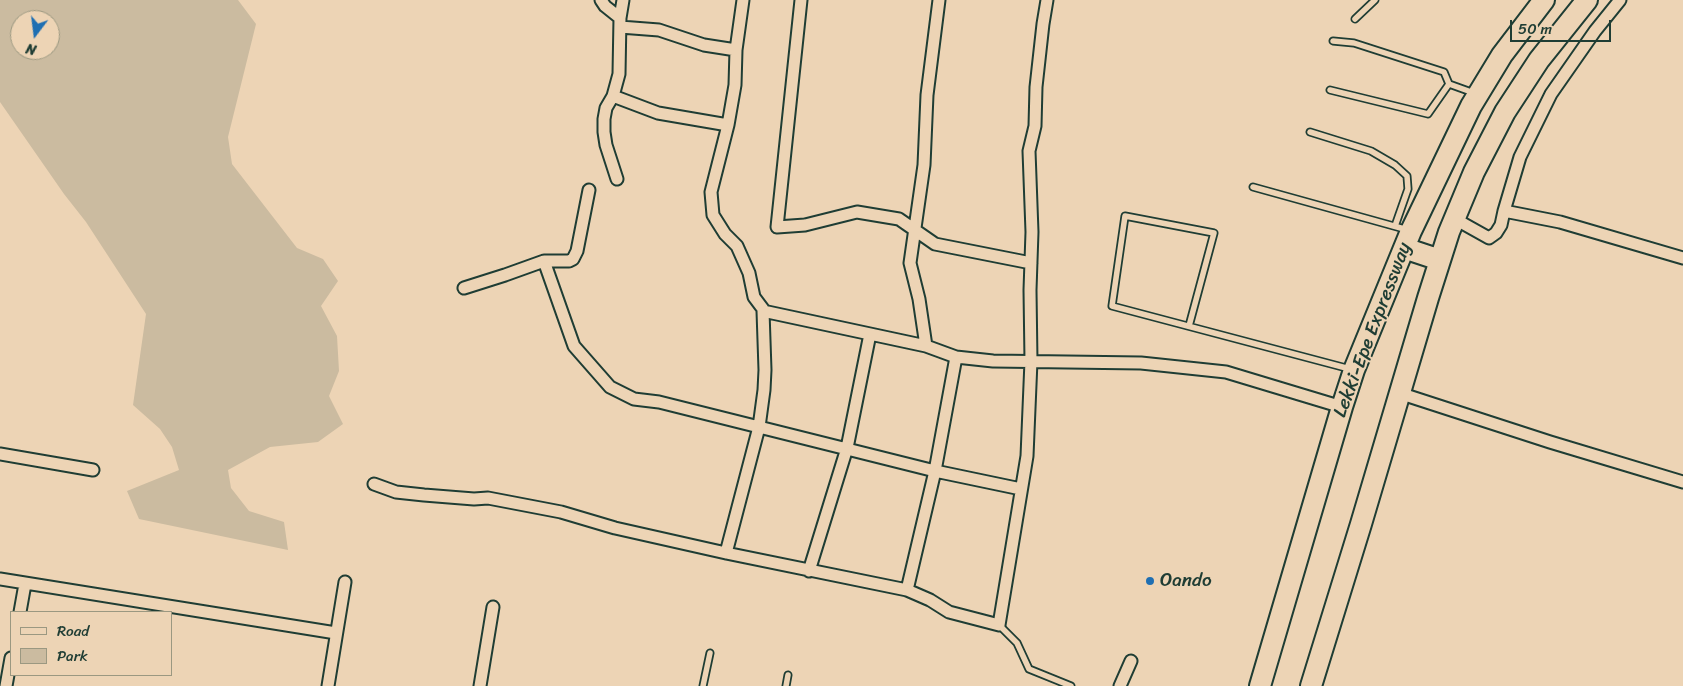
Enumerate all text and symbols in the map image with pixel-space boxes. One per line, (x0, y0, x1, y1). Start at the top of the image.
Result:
north arrow (10, 10, 60, 60)
scale bar (1513, 10, 1614, 42)
text: 50 m (1518, 16, 1552, 42)
text: N (23, 36, 39, 62)
street label: Lekki-Epe Expressway (1329, 239, 1417, 421)
place label: Oando (1160, 570, 1212, 592)
marker: Oando (1144, 575, 1156, 587)
legend (10, 611, 172, 676)
text: Road (57, 618, 89, 644)
text: Park (57, 643, 88, 669)

